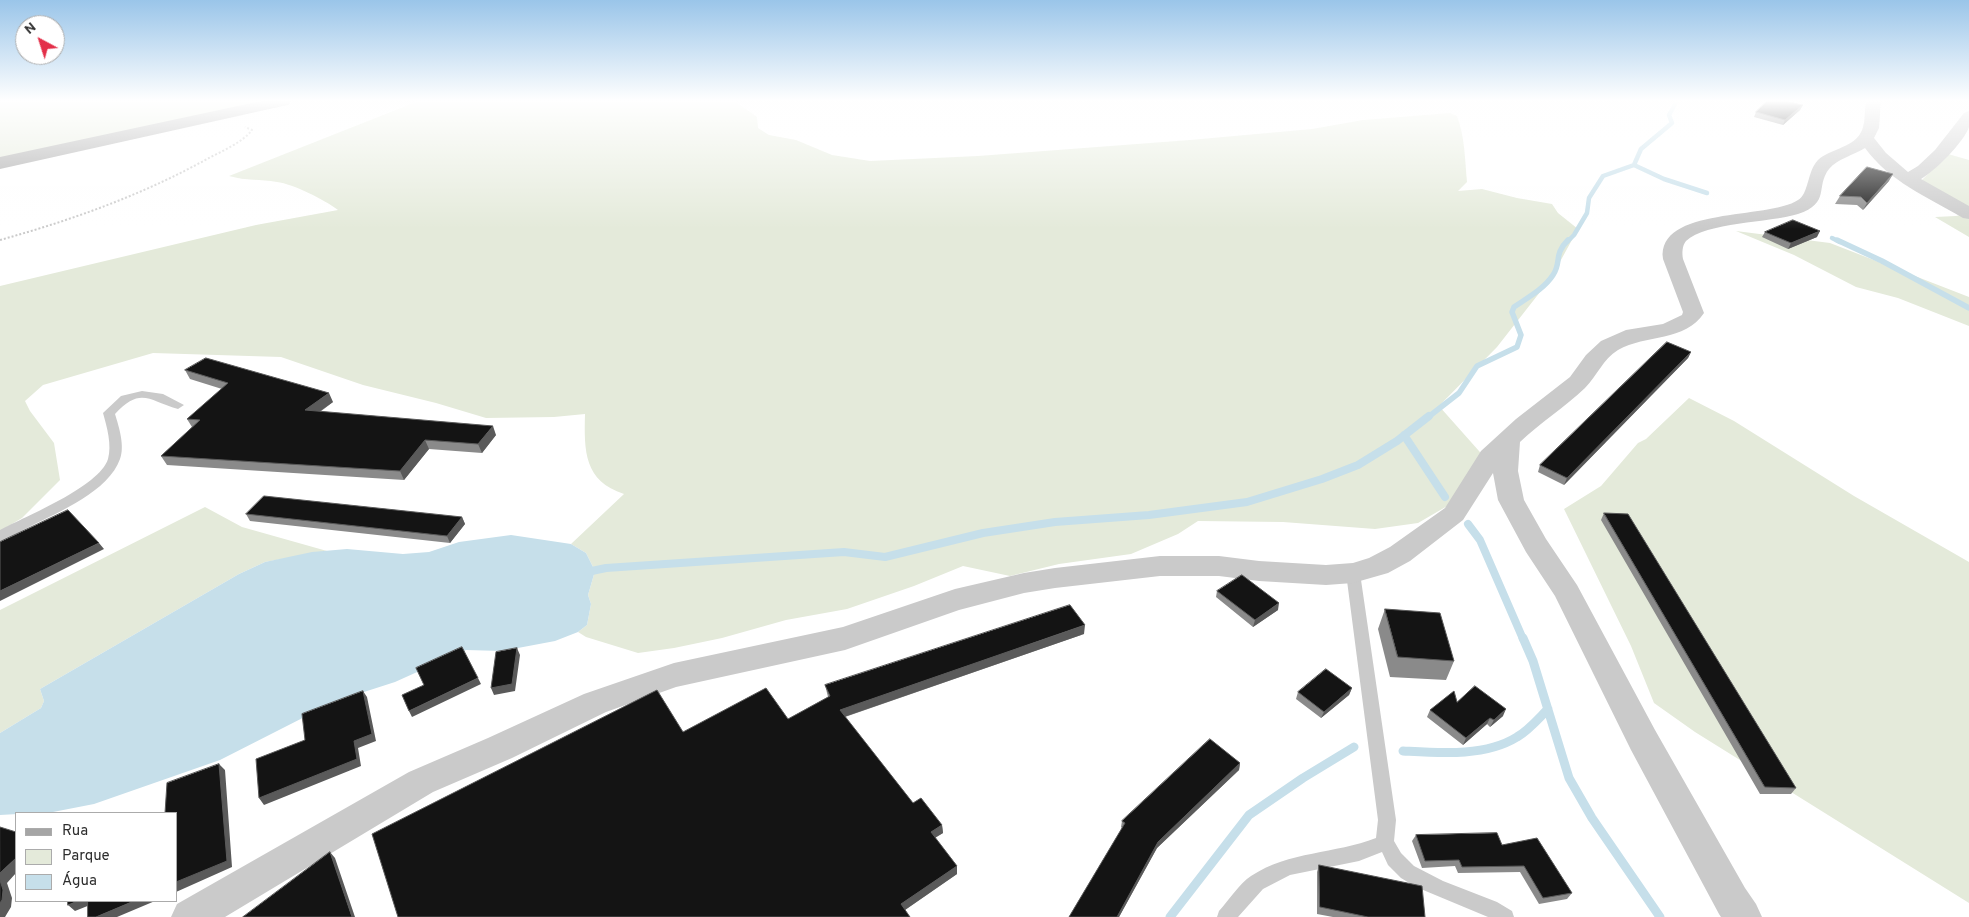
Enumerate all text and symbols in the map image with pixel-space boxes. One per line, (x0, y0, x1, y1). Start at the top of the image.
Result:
north arrow (15, 15, 65, 65)
text: N (21, 19, 40, 39)
legend (15, 812, 178, 902)
text: Rua (62, 822, 88, 841)
text: Parque (62, 847, 110, 866)
text: Água (62, 872, 97, 891)

